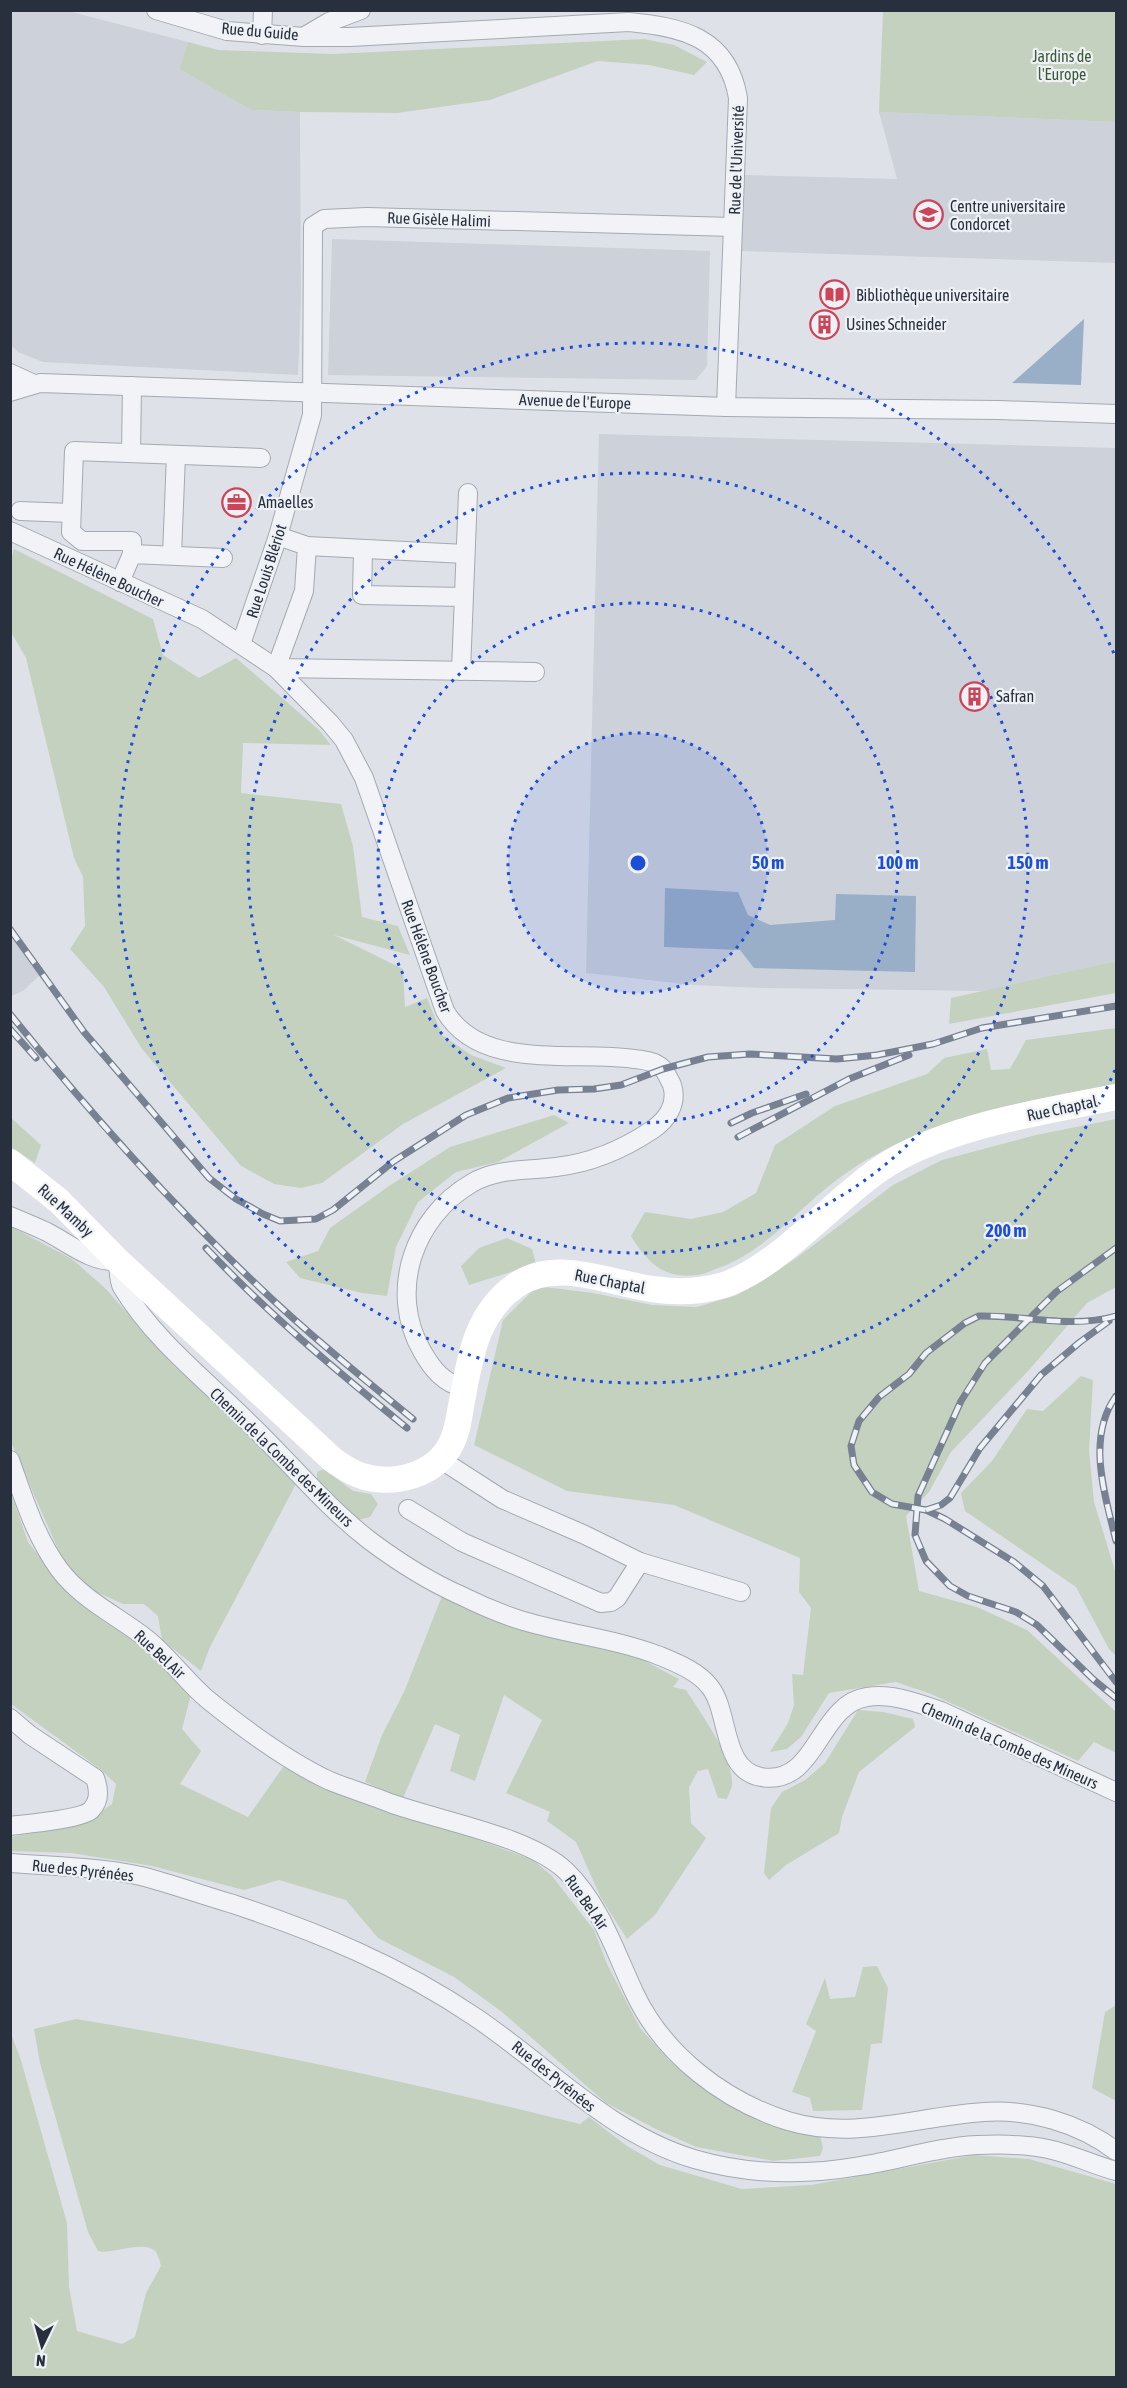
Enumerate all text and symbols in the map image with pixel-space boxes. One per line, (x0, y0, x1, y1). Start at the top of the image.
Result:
street label: Rue du Guide (221, 19, 299, 43)
park label: Jardins de l'Europe (1033, 47, 1092, 84)
street label: Rue de l'Université (725, 105, 747, 215)
place label: Centre universitaire Condorcet (950, 197, 1066, 233)
school or university icon: Centre universitaire Condorcet (913, 199, 945, 231)
street label: Rue Gisèle Halimi (387, 208, 491, 230)
library icon: Bibliothèque universitaire (819, 279, 851, 311)
place label: Bibliothèque universitaire (856, 286, 1009, 305)
building icon: Usines Schneider (809, 308, 841, 340)
place label: Usines Schneider (846, 315, 947, 333)
street label: Avenue de l'Europe (519, 390, 631, 413)
office icon: Amaelles (221, 486, 253, 518)
place label: Amaelles (258, 493, 314, 511)
street label: Rue Louis Blériot (242, 521, 290, 620)
street label: Rue Hélène Boucher (51, 544, 167, 610)
building icon: Safran (959, 680, 991, 712)
place label: Safran (996, 687, 1034, 705)
text: 50 m (752, 852, 784, 873)
text: 100 m (878, 852, 918, 873)
text: 150 m (1008, 852, 1048, 873)
centre of rings (628, 853, 648, 873)
street label: Rue Hélène Boucher (398, 897, 456, 1015)
street label: Rue Chaptal (1025, 1092, 1100, 1125)
street label: Rue Mamby (34, 1180, 98, 1241)
text: 200 m (986, 1220, 1026, 1241)
street label: Rue Chaptal (573, 1265, 648, 1298)
street label: Chemin de la Combe des Mineurs (207, 1384, 357, 1530)
street label: Rue Bel Air (131, 1626, 189, 1682)
street label: Chemin de la Combe des Mineurs (919, 1698, 1102, 1792)
street label: Rue des Pyrénées (31, 1856, 135, 1885)
street label: Rue Bel Air (562, 1871, 613, 1933)
street label: Rue des Pyrénées (508, 2037, 600, 2116)
north arrow (12, 2316, 72, 2376)
text: N (35, 2352, 46, 2370)

